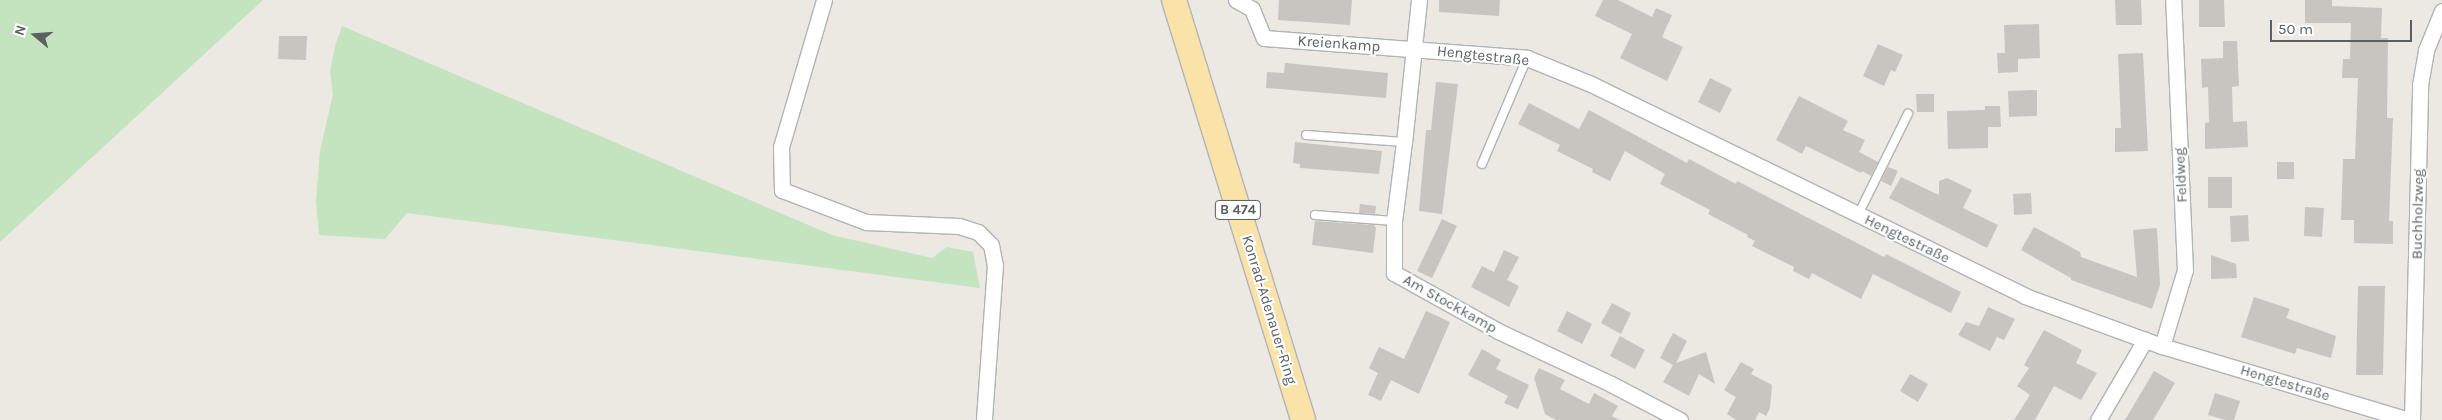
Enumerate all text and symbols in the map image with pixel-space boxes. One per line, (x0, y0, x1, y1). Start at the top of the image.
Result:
north arrow (10, 10, 60, 60)
scale bar (2272, 10, 2414, 42)
text: 50 m (2278, 20, 2313, 38)
text: N (11, 23, 30, 38)
street label: Kreienkamp (1297, 32, 1381, 56)
street label: Hengtestraße (1436, 42, 1530, 70)
street label: Feldweg (2171, 147, 2191, 203)
street label: Buchholzweg (2408, 168, 2428, 260)
road number: B 474 (1214, 198, 1262, 222)
street label: Hengtestraße (1861, 211, 1953, 267)
street label: Konrad-Adenauer-Ring (1238, 233, 1300, 387)
street label: Am Stockkamp (1400, 271, 1500, 337)
street label: Hengtestraße (2238, 361, 2332, 405)

